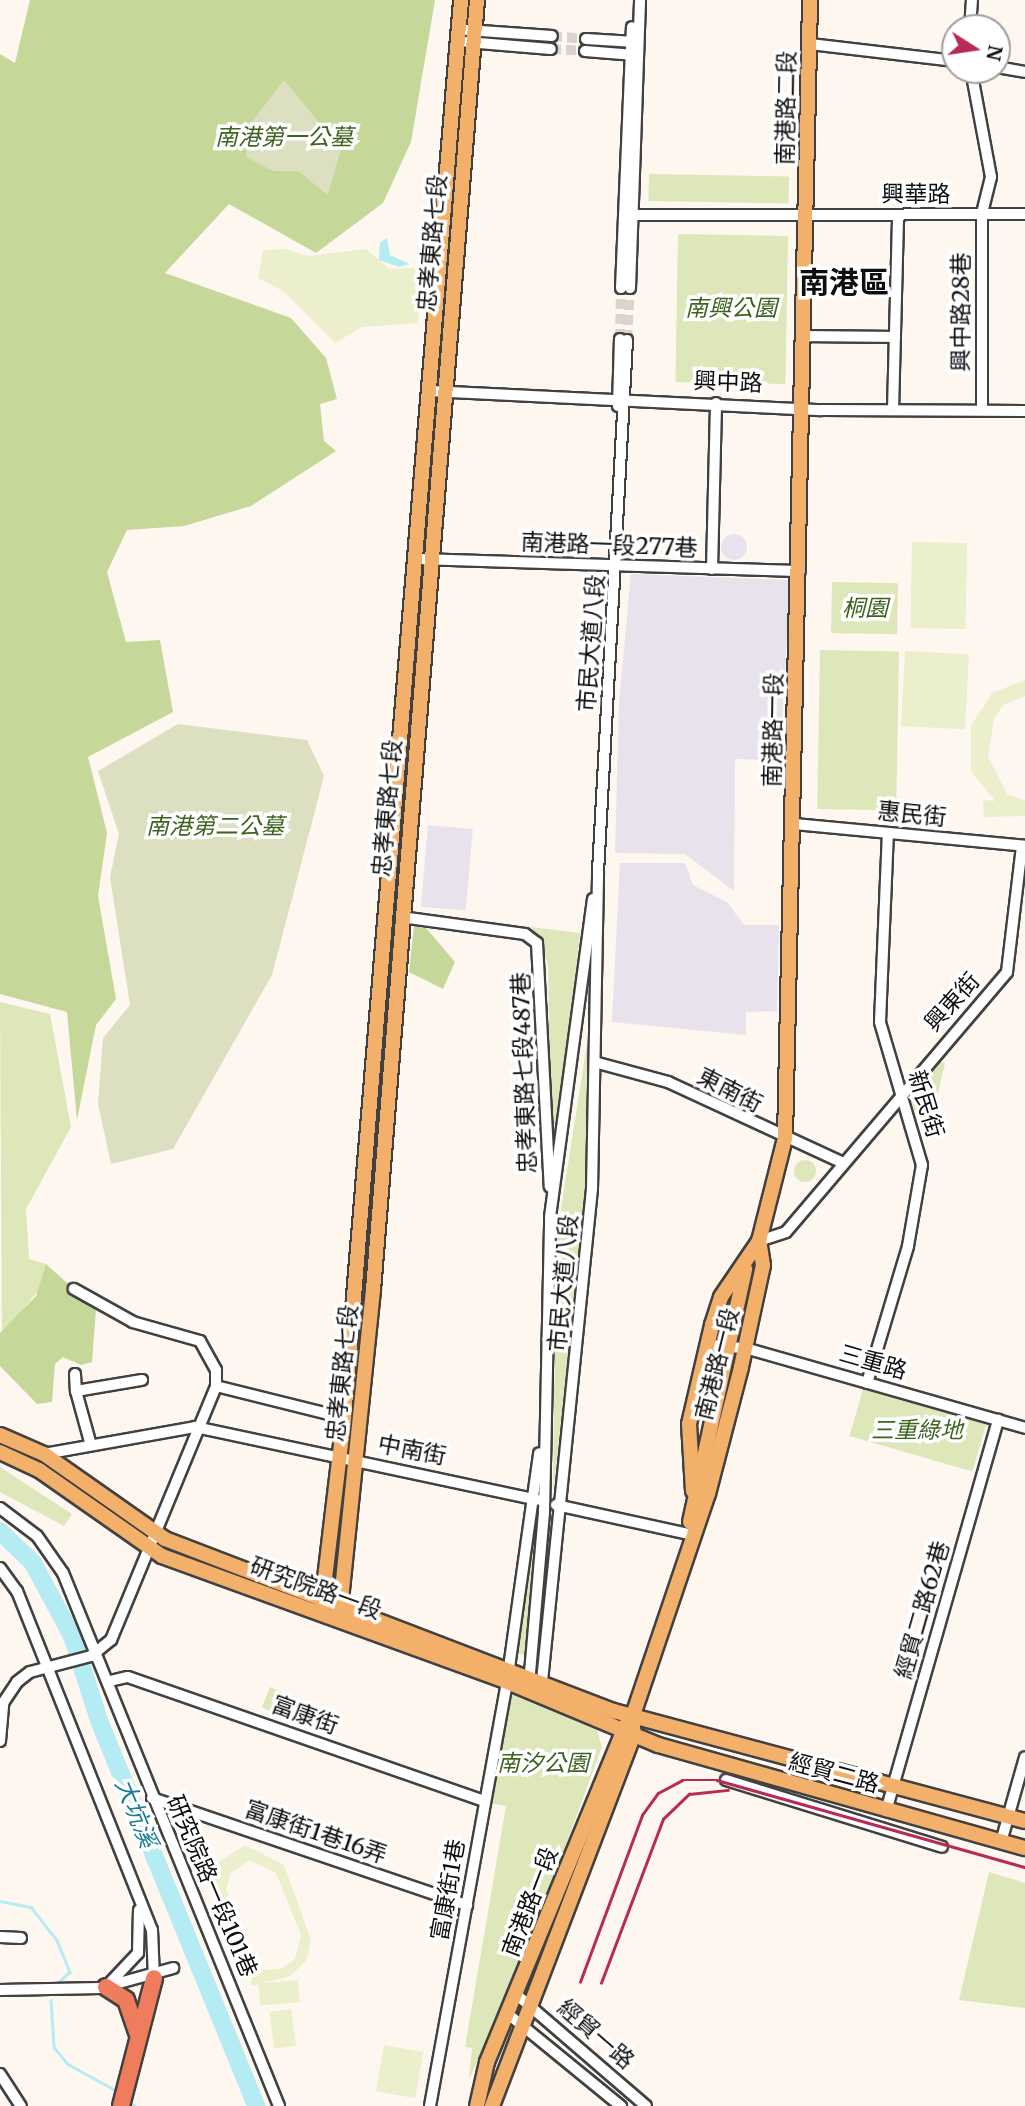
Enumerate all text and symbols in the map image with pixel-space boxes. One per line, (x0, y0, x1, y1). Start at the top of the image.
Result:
north arrow (941, 14, 1011, 84)
text: N (981, 43, 1008, 63)
street label: 南港路二段 (771, 50, 801, 166)
park label: 南港第一公墓 (215, 123, 353, 151)
street label: 忠孝東路七段 (412, 173, 452, 313)
street label: 興華路 (882, 180, 950, 208)
street label: 興中路28巷 (947, 252, 975, 372)
district label: 南港區 (799, 264, 889, 300)
park label: 南興公園 (685, 294, 777, 322)
street label: 興中路 (693, 367, 763, 397)
street label: 南港路一段277巷 (520, 528, 698, 562)
street label: 市民大道八段 (572, 573, 610, 713)
park label: 桐園 (842, 594, 888, 622)
street label: 南港路一段 (758, 672, 788, 788)
street label: 忠孝東路七段 (367, 738, 407, 878)
street label: 惠民街 (876, 797, 948, 831)
park label: 南港第二公墓 (146, 812, 284, 840)
street label: 興東街 (919, 967, 985, 1037)
street label: 忠孝東路七段487巷 (507, 972, 541, 1174)
street label: 東南街 (693, 1062, 767, 1118)
street label: 新民街 (903, 1067, 949, 1141)
street label: 市民大道八段 (543, 1213, 583, 1353)
street label: 忠孝東路七段 (321, 1303, 363, 1443)
street label: 南港路一段 (690, 1305, 744, 1423)
street label: 三重路 (836, 1339, 910, 1385)
park label: 三重綠地 (871, 1416, 963, 1444)
street label: 中南街 (376, 1430, 448, 1470)
street label: 經貿二路62巷 (889, 1538, 955, 1682)
street label: 研究院路一段 (246, 1551, 386, 1625)
street label: 富康街 (268, 1690, 342, 1740)
street label: 經貿二路 (786, 1748, 882, 1798)
park label: 南汐公園 (497, 1749, 589, 1777)
water label: 大坑溪 (109, 1774, 163, 1852)
street label: 研究院路一段101巷 (161, 1791, 263, 1981)
street label: 富康街1巷16弄 (241, 1795, 391, 1869)
street label: 富康街1巷 (426, 1837, 470, 1943)
street label: 南港路一段 (497, 1843, 563, 1961)
street label: 經貿一路 (552, 1993, 640, 2075)

